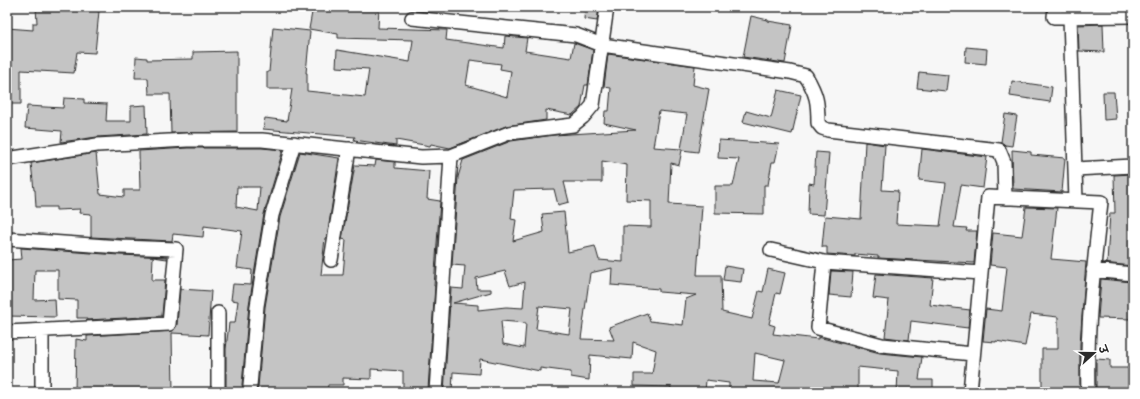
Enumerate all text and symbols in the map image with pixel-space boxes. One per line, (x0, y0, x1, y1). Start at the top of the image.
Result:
north arrow (1074, 333, 1114, 373)
text: उ (1095, 343, 1112, 357)

